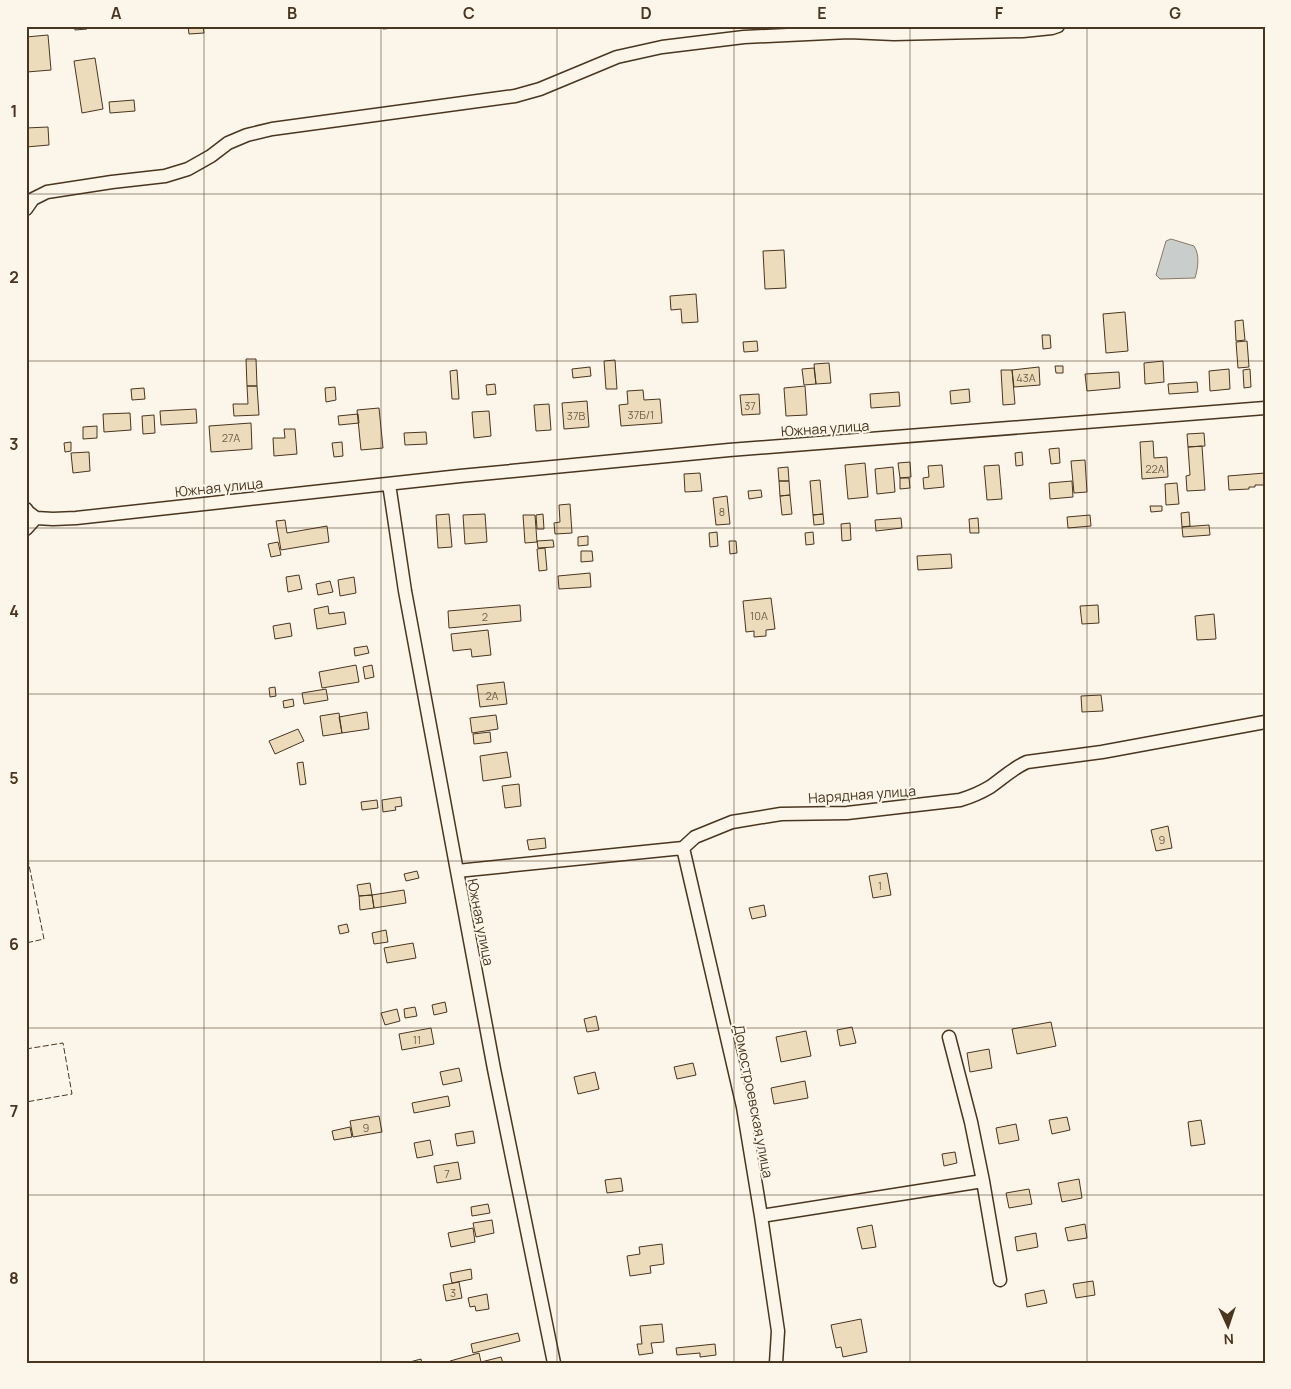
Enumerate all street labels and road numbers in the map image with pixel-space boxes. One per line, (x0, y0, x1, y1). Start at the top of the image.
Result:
street label: Южная улица (780, 415, 870, 441)
street label: Южная улица (174, 473, 264, 501)
street label: Нарядная улица (808, 781, 916, 807)
street label: Южная улица (463, 877, 499, 967)
street label: Домостроевская улица (730, 1023, 778, 1179)

